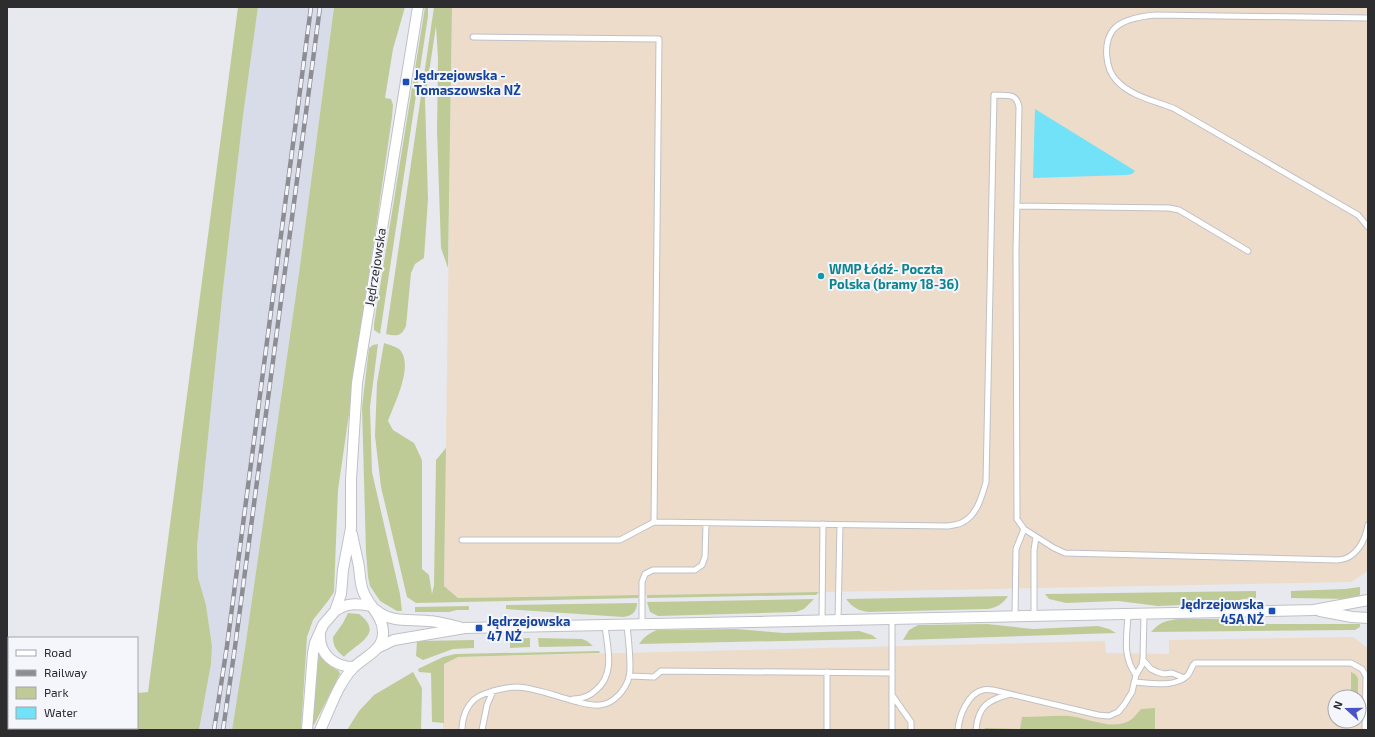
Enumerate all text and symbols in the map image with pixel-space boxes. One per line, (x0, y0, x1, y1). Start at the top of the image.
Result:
place label: Jędrzejowska - Tomaszowska NŻ (414, 67, 521, 98)
marker: Jędrzejowska - Tomaszowska NŻ (401, 77, 411, 87)
street label: Jędrzejowska (361, 227, 389, 307)
place label: WMP Łódź- Poczta Polska (bramy 18-36) (829, 261, 959, 292)
marker: WMP Łódź- Poczta Polska (bramy 18-36) (816, 271, 826, 281)
place label: Jędrzejowska 45A NŻ (1181, 596, 1264, 627)
marker: Jędrzejowska 45A NŻ (1267, 606, 1277, 616)
place label: Jędrzejowska 47 NŻ (487, 613, 570, 644)
marker: Jędrzejowska 47 NŻ (474, 623, 484, 633)
legend (8, 637, 138, 729)
text: Road (44, 645, 72, 659)
text: Railway (44, 665, 88, 679)
text: Park (44, 685, 69, 699)
north arrow (1327, 689, 1367, 729)
text: N (1330, 699, 1345, 711)
text: Water (44, 705, 78, 719)

